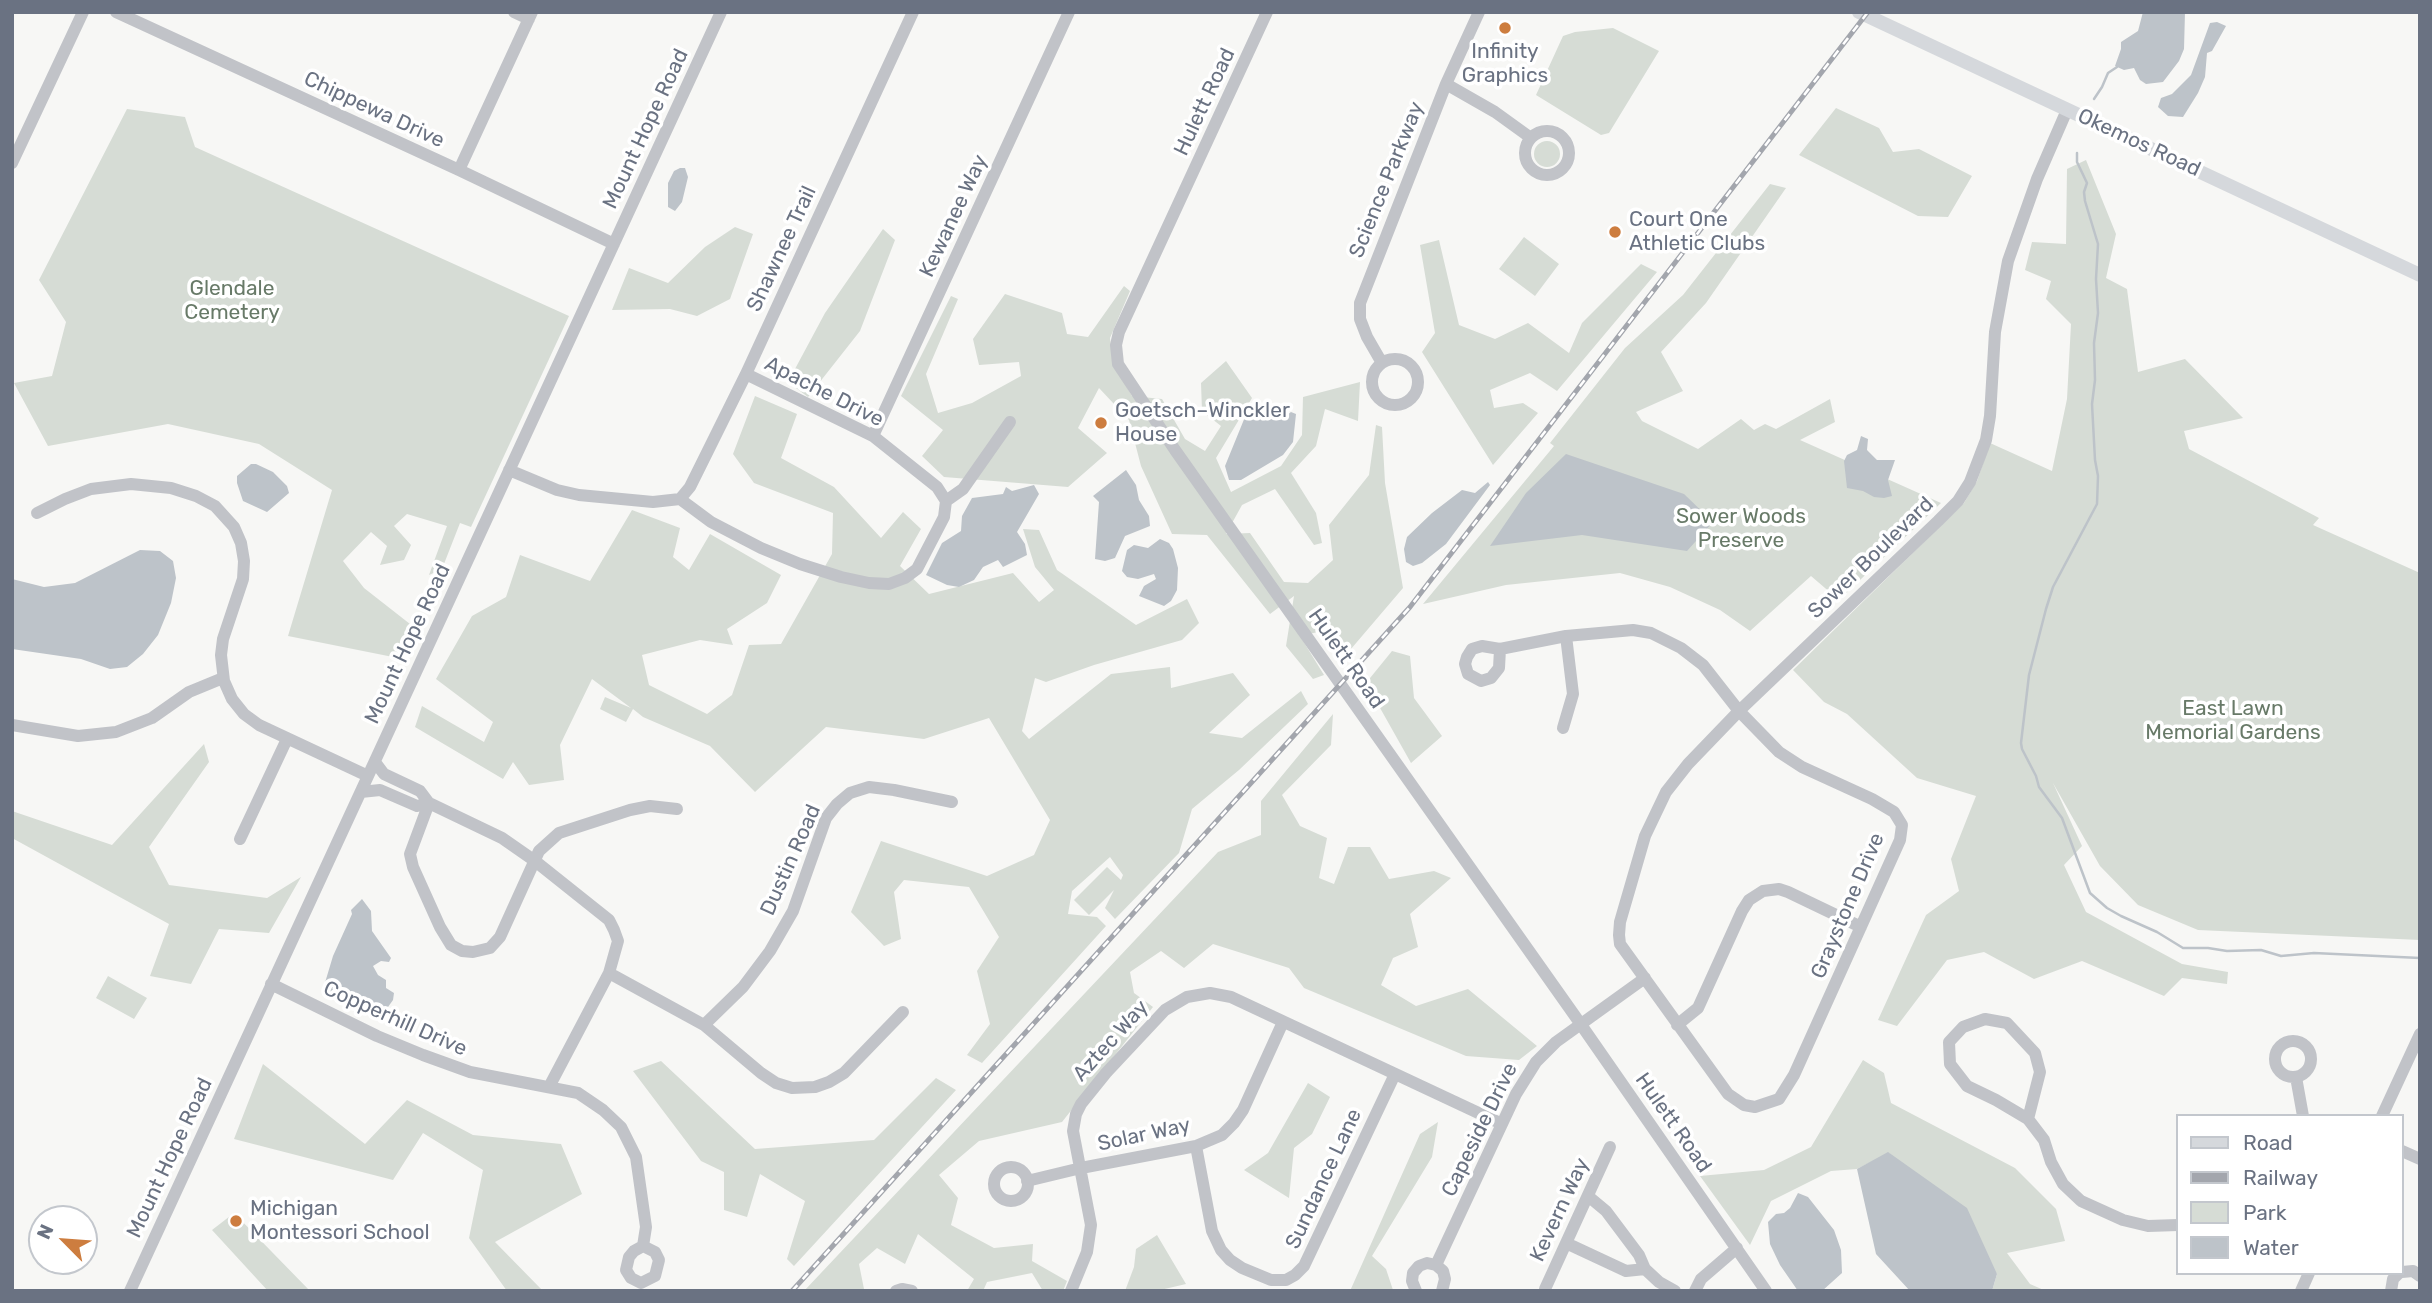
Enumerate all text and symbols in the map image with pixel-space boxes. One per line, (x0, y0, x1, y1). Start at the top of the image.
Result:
marker: Infinity Graphics (1497, 20, 1513, 36)
place label: Infinity Graphics (1462, 39, 1548, 89)
street label: Hulett Road (1169, 44, 1241, 160)
street label: Mount Hope Road (598, 45, 694, 213)
street label: Chippewa Drive (300, 66, 448, 154)
street label: Science Parkway (1344, 98, 1430, 262)
street label: Okemos Road (2074, 104, 2204, 182)
street label: Kewanee Way (915, 151, 993, 281)
street label: Shawnee Trail (742, 182, 822, 316)
place label: Court One Athletic Clubs (1629, 207, 1765, 257)
marker: Court One Athletic Clubs (1607, 224, 1623, 240)
park label: Glendale Cemetery (184, 276, 280, 326)
street label: Apache Drive (760, 351, 888, 433)
place label: Goetsch–Winckler House (1115, 398, 1290, 448)
marker: Goetsch–Winckler House (1093, 415, 1109, 431)
street label: Sower Boulevard (1803, 492, 1939, 624)
park label: Sower Woods Preserve (1676, 504, 1806, 554)
street label: Mount Hope Road (360, 560, 456, 728)
street label: Hulett Road (1302, 604, 1390, 714)
park label: East Lawn Memorial Gardens (2145, 696, 2321, 746)
street label: Dustin Road (755, 801, 827, 919)
street label: Graystone Drive (1806, 829, 1890, 983)
street label: Copperhill Drive (319, 976, 471, 1062)
street label: Aztec Way (1068, 995, 1154, 1087)
street label: Capeside Drive (1437, 1059, 1523, 1201)
street label: Hulett Road (1629, 1068, 1717, 1178)
street label: Mount Hope Road (122, 1074, 218, 1242)
street label: Sundance Lane (1281, 1105, 1367, 1253)
street label: Solar Way (1095, 1113, 1193, 1157)
legend (2176, 1114, 2404, 1275)
text: Road (2243, 1130, 2293, 1155)
street label: Kevern Way (1525, 1154, 1595, 1266)
text: Railway (2243, 1165, 2318, 1190)
place label: Michigan Montessori School (250, 1196, 430, 1246)
text: Park (2243, 1200, 2287, 1225)
north arrow (28, 1205, 98, 1275)
marker: Michigan Montessori School (228, 1213, 244, 1229)
text: N (32, 1221, 59, 1243)
text: Water (2243, 1235, 2299, 1260)

